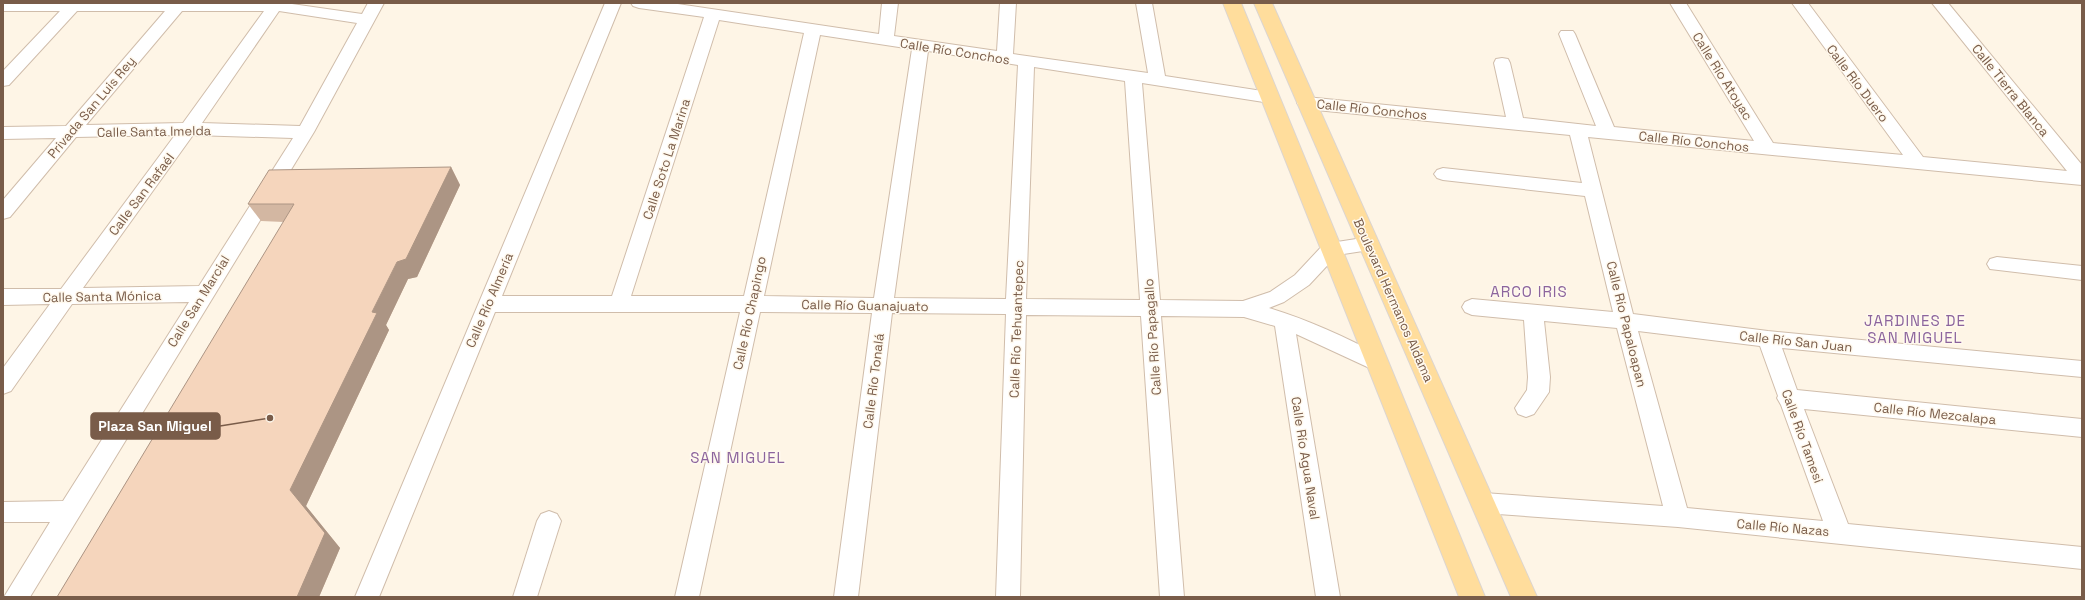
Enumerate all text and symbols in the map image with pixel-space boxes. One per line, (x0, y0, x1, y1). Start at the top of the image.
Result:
street label: Calle Río Atoyac (1689, 29, 1757, 124)
street label: Calle Río Conchos (899, 34, 1011, 69)
street label: Calle Río Duero (1823, 41, 1892, 126)
street label: Calle Tierra Blanca (1968, 41, 2053, 140)
street label: Privada San Luis Rey (44, 53, 139, 162)
street label: Calle Río Conchos (1316, 95, 1428, 124)
street label: Calle Soto La Marina (639, 96, 694, 222)
street label: Calle Santa Imelda (97, 122, 212, 141)
street label: Calle Río Conchos (1638, 127, 1750, 156)
street label: Calle San Rafaél (105, 150, 178, 239)
street label: Boulevard Hermanos Aldama (1350, 216, 1438, 385)
street label: Calle Río Almería (462, 250, 517, 350)
street label: Calle San Marcial (163, 252, 233, 350)
street label: Calle Río Chapingo (729, 255, 770, 371)
street label: Calle Río Papaloapan (1603, 259, 1650, 389)
street label: Calle Río Tehuantepec (1006, 260, 1027, 398)
street label: Calle Río Papagallo (1140, 278, 1165, 396)
district label: ARCO IRIS (1490, 282, 1568, 301)
street label: Calle Santa Mónica (42, 287, 162, 306)
street label: Calle Río Guanajuato (801, 296, 929, 315)
district label: JARDINES DE SAN MIGUEL (1864, 311, 1966, 347)
street label: Calle Río San Juan (1739, 327, 1853, 356)
street label: Calle Río Tonalá (859, 332, 888, 430)
street label: Calle Río Tamesi (1778, 387, 1827, 485)
street label: Calle Río Agua Naval (1287, 395, 1324, 521)
street label: Calle Río Mezcalapa (1873, 399, 1998, 428)
callout: Plaza San Miguel (91, 413, 220, 439)
text: Plaza San Miguel (98, 417, 212, 435)
district label: SAN MIGUEL (690, 448, 786, 467)
street label: Calle Río Nazas (1736, 515, 1830, 540)

